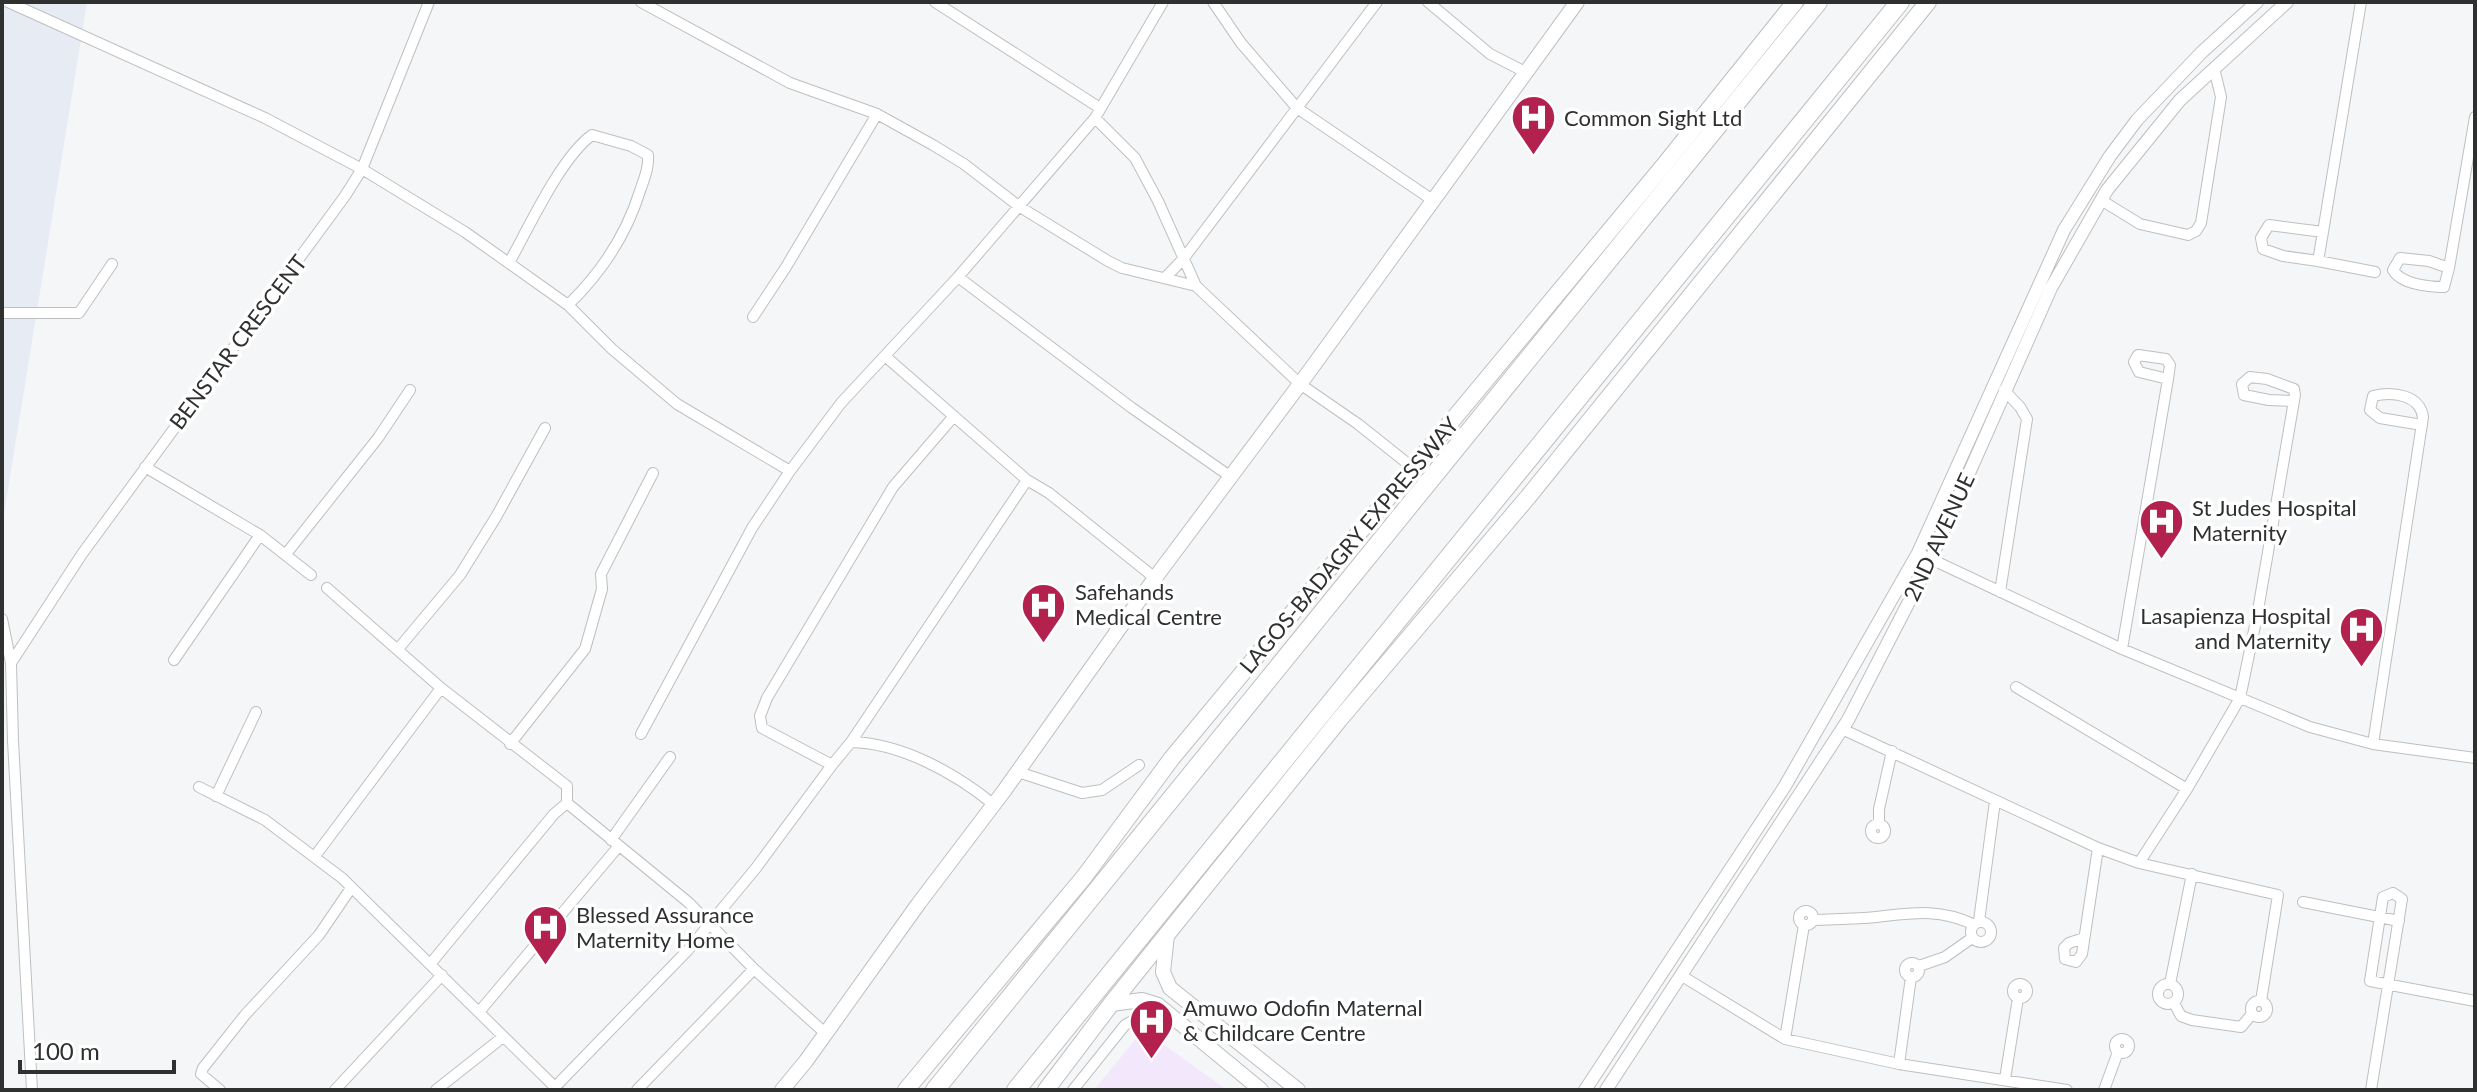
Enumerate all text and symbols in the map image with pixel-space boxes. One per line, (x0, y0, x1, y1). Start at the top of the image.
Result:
hospital icon: Common Sight Ltd (1509, 94, 1557, 157)
place label: Common Sight Ltd (1564, 104, 1742, 131)
street label: BENSTAR CRESCENT (163, 249, 312, 434)
street label: LAGOS-BADAGRY EXPRESSWAY (1233, 411, 1464, 678)
street label: 2ND AVENUE (1897, 468, 1980, 605)
place label: St Judes Hospital Maternity (2192, 494, 2357, 546)
hospital icon: St Judes Hospital Maternity (2137, 497, 2185, 560)
place label: Safehands Medical Centre (1075, 578, 1222, 630)
hospital icon: Safehands Medical Centre (1020, 581, 1068, 644)
place label: Lasapienza Hospital and Maternity (2140, 602, 2332, 654)
hospital icon: Lasapienza Hospital and Maternity (2338, 605, 2386, 668)
place label: Blessed Assurance Maternity Home (576, 901, 754, 953)
hospital icon: Blessed Assurance Maternity Home (521, 904, 569, 967)
place label: Amuwo Odofin Maternal & Childcare Centre (1183, 994, 1423, 1046)
hospital icon: Amuwo Odofin Maternal & Childcare Centre (1128, 997, 1176, 1060)
scale bar (20, 1024, 174, 1074)
text: 100 m (32, 1036, 100, 1065)

